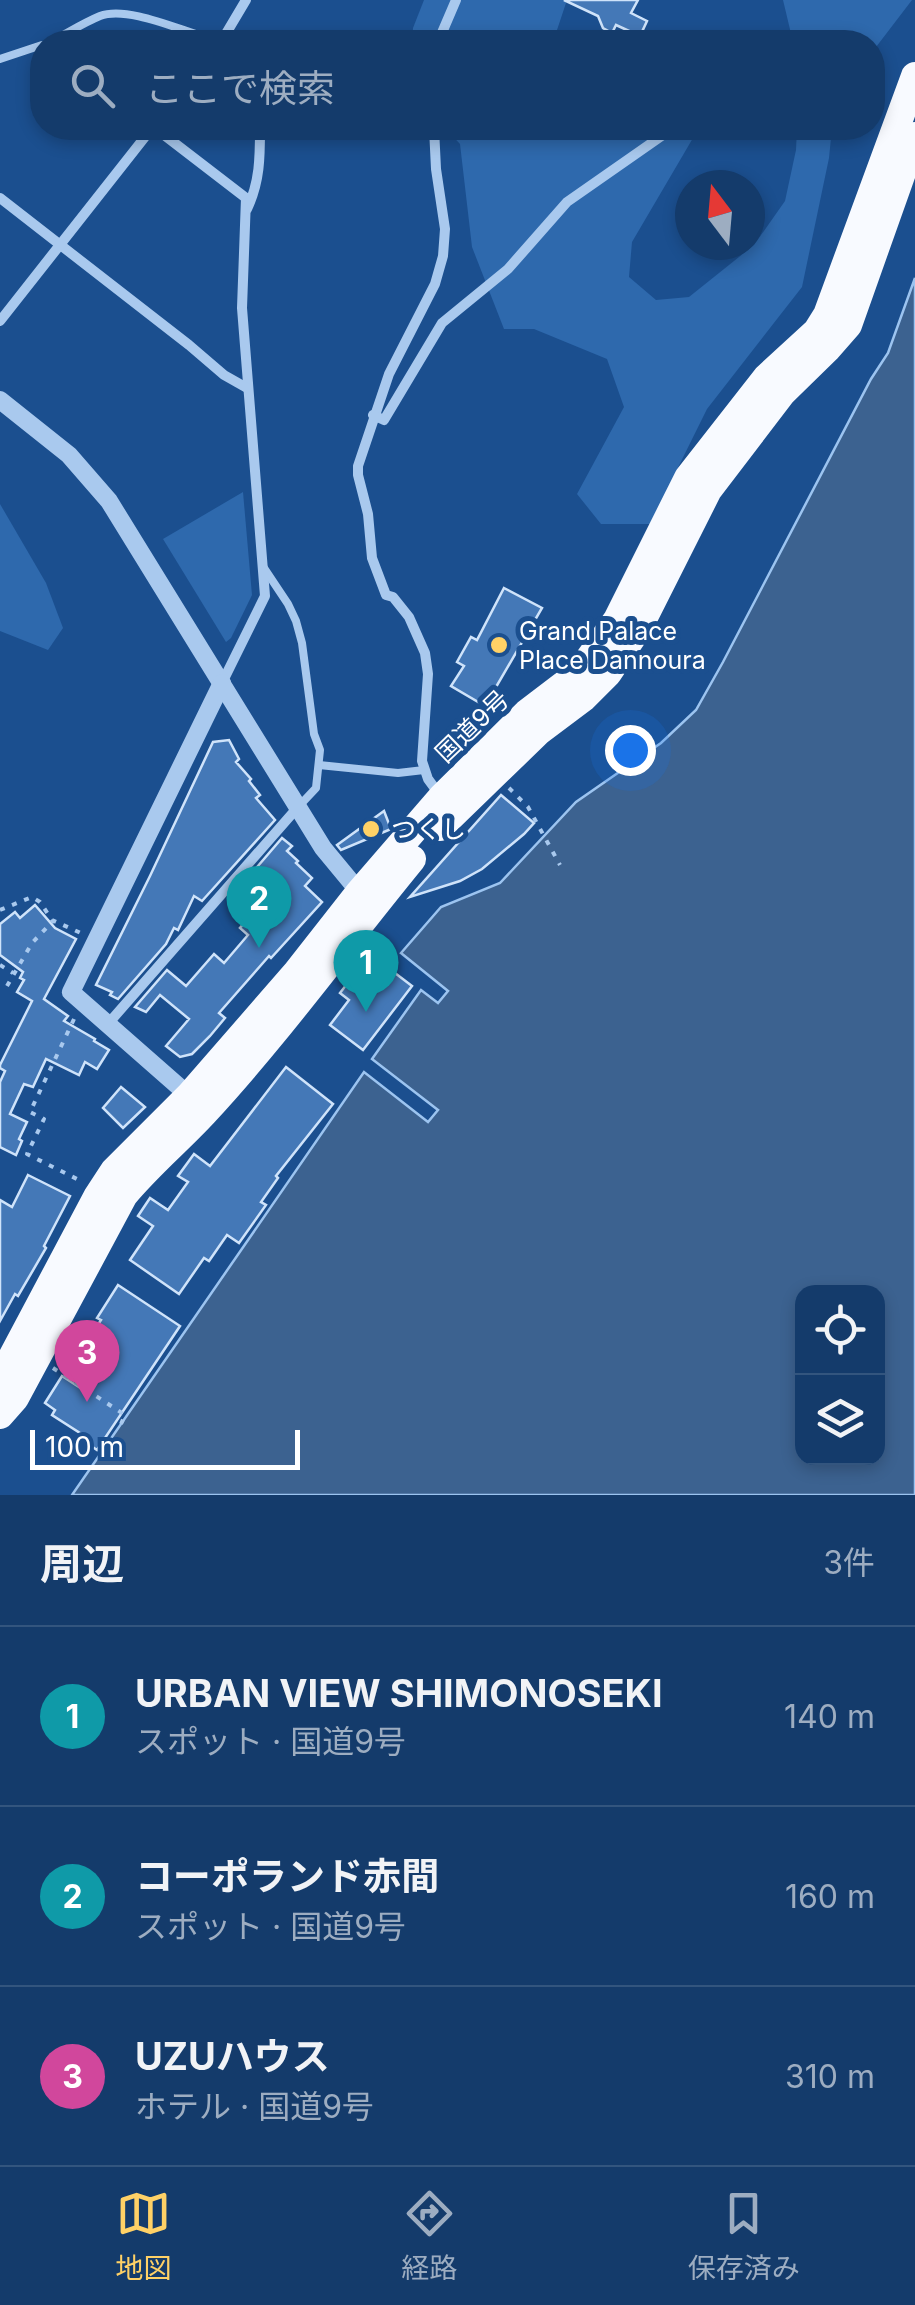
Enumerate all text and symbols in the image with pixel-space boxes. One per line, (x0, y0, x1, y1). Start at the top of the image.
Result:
search box (30, 30, 885, 140)
icon: search (65, 58, 120, 113)
text: ここで検索 (145, 65, 335, 111)
north arrow (675, 170, 765, 260)
place label: Grand Palace Place Dannoura (519, 616, 706, 675)
marker: Grand Palace Place Dannoura (488, 634, 510, 656)
street label: 国道9号 (429, 684, 515, 768)
your location (605, 725, 656, 776)
place label: つくし (391, 814, 466, 844)
marker: つくし (360, 818, 382, 840)
pin: 2 (226, 866, 292, 948)
pin: 1 (334, 930, 398, 1012)
map controls (795, 1285, 885, 1465)
button: locate (795, 1285, 885, 1375)
pin: 3 (54, 1320, 120, 1402)
button: layers (795, 1375, 885, 1465)
scale bar (30, 1425, 300, 1470)
text: 100 m (45, 1430, 124, 1464)
text: 周辺 (40, 1538, 124, 1589)
text: 3件 (823, 1543, 875, 1582)
text: URBAN VIEW SHIMONOSEKI (135, 1670, 663, 1716)
text: 1 (66, 1697, 79, 1736)
text: 140 m (784, 1697, 875, 1736)
text: スポット · 国道9号 (135, 1722, 406, 1761)
text: コーポランド赤間 (135, 1853, 439, 1899)
text: 2 (62, 1877, 83, 1916)
text: 160 m (785, 1877, 875, 1916)
text: スポット · 国道9号 (135, 1907, 406, 1946)
text: UZUハウス (135, 2033, 330, 2079)
text: 3 (62, 2057, 83, 2096)
text: 310 m (785, 2057, 875, 2096)
text: ホテル · 国道9号 (135, 2087, 374, 2126)
tab: 地図 (115, 2186, 171, 2286)
tab: 経路 (401, 2186, 458, 2286)
tab: 保存済み (688, 2186, 800, 2286)

